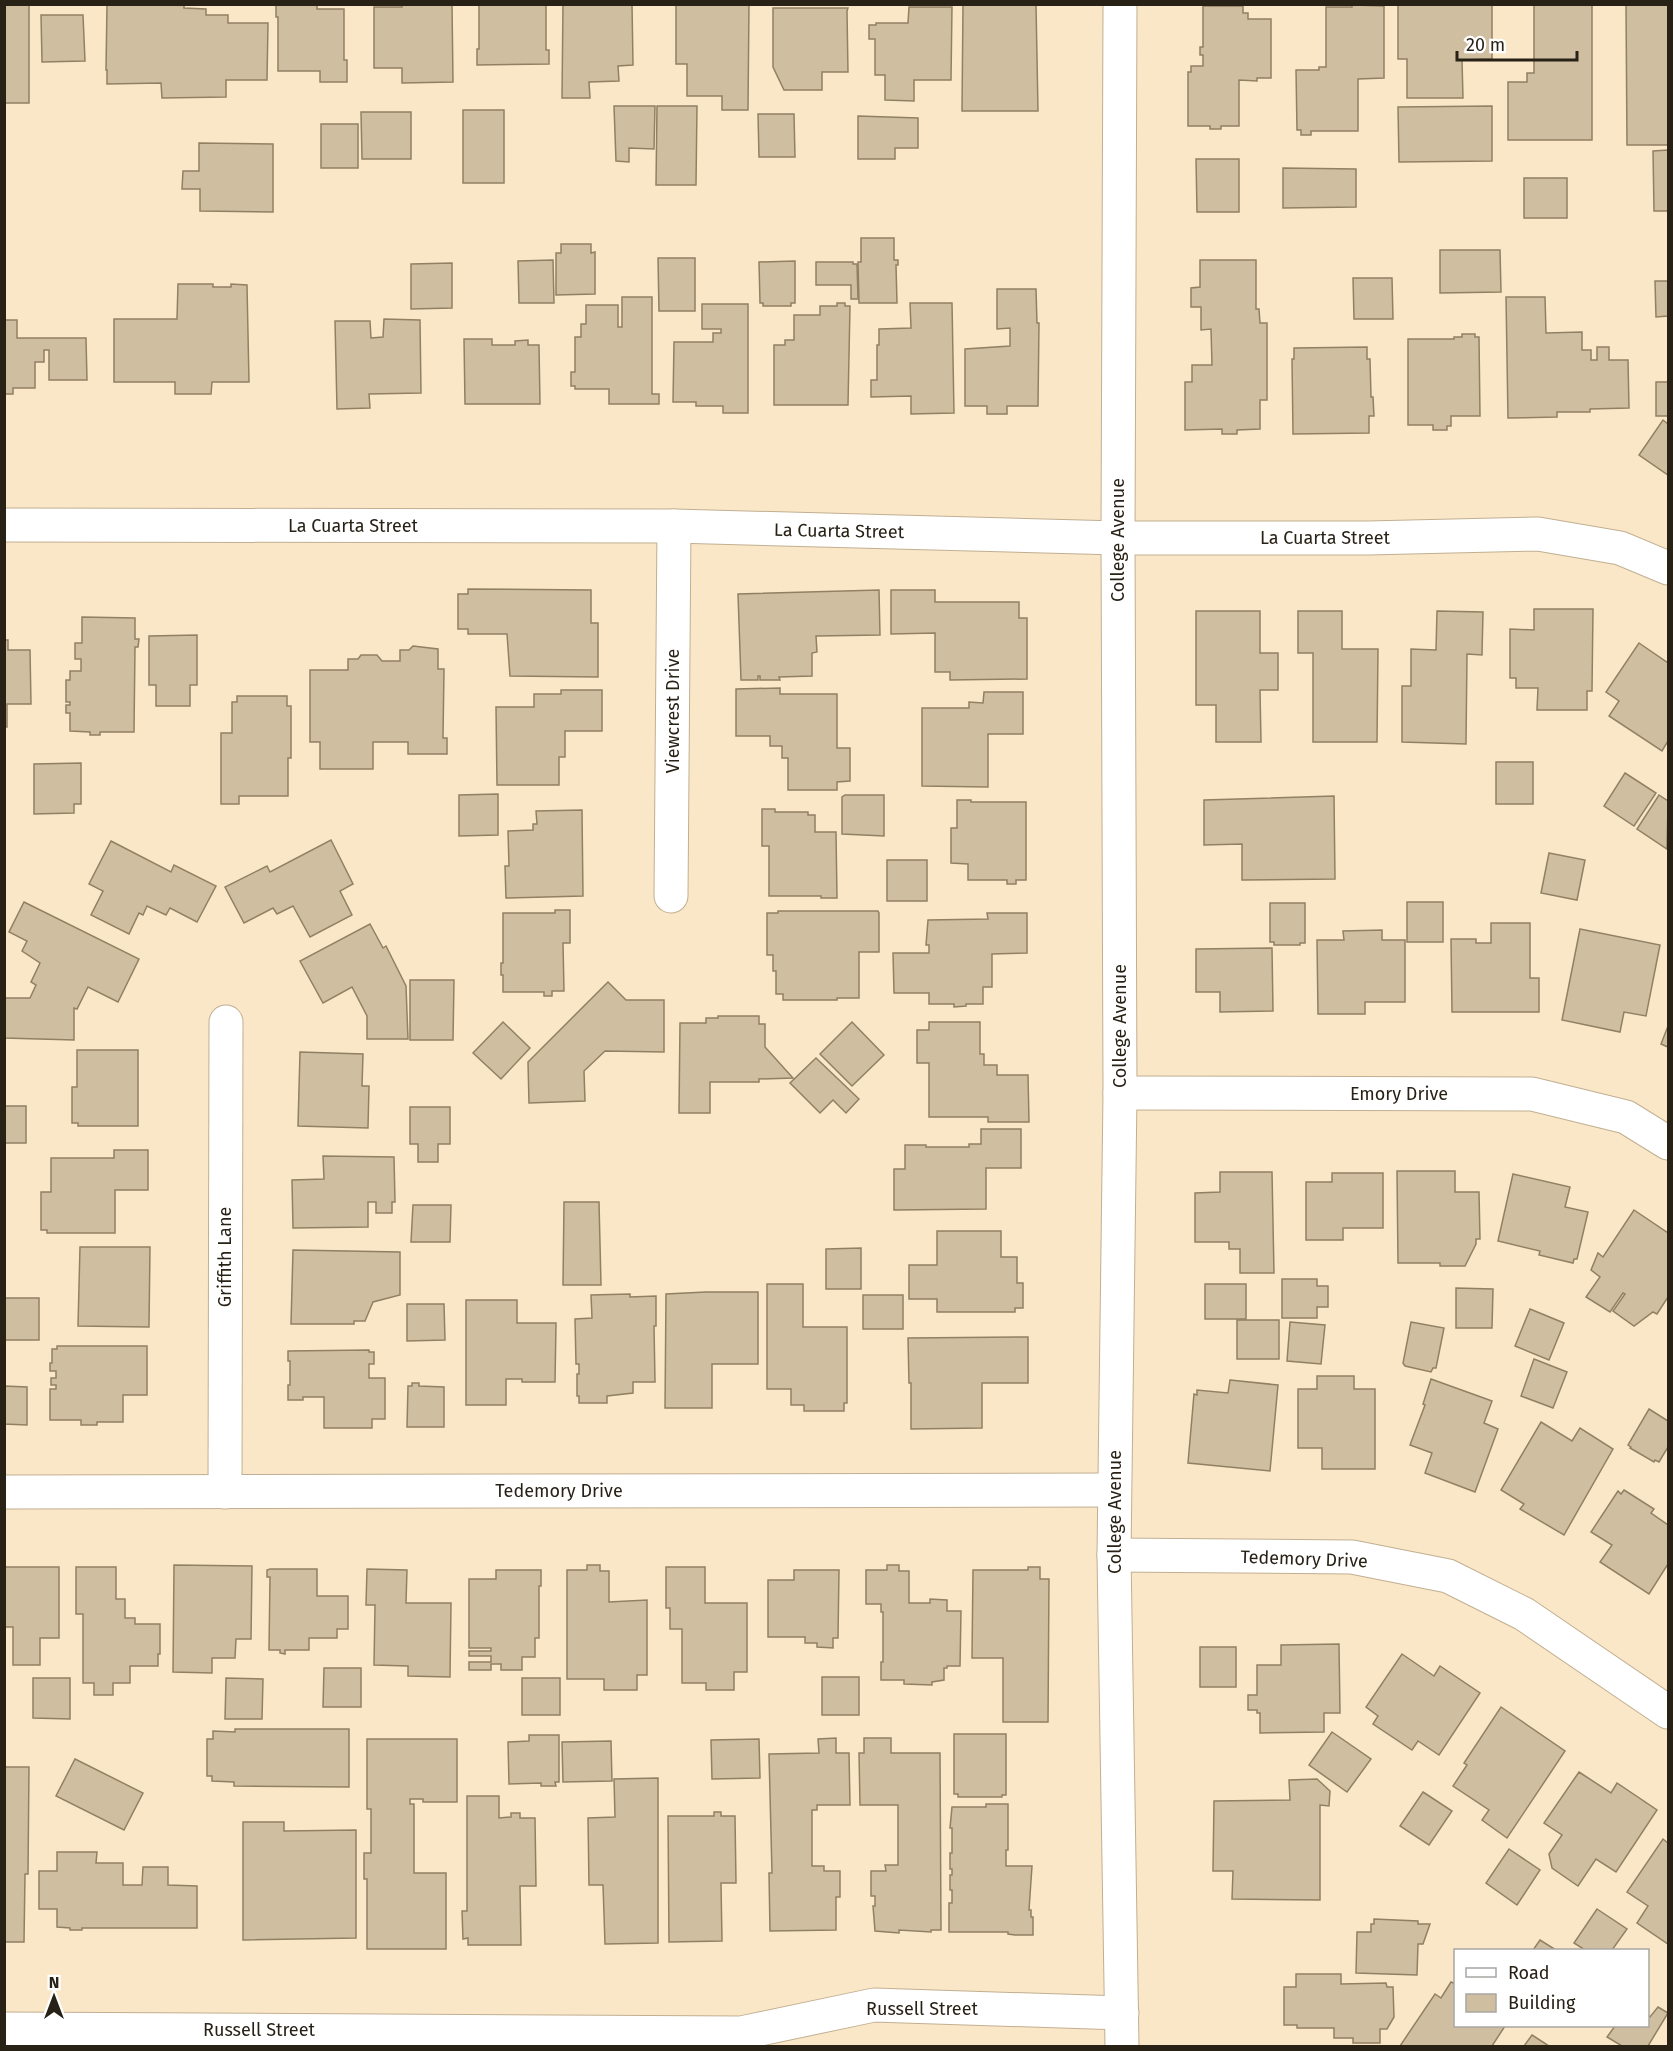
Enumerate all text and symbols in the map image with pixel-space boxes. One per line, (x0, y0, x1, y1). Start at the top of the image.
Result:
scale bar (1457, 24, 1577, 62)
text: 20 m (1466, 34, 1505, 56)
street label: College Avenue (1107, 478, 1129, 602)
street label: La Cuarta Street (288, 515, 419, 537)
street label: La Cuarta Street (774, 519, 905, 543)
street label: La Cuarta Street (1260, 527, 1391, 549)
street label: Viewcrest Drive (662, 649, 684, 773)
street label: College Avenue (1109, 964, 1131, 1088)
street label: Emory Drive (1350, 1083, 1448, 1105)
street label: Griffith Lane (214, 1207, 236, 1307)
street label: College Avenue (1104, 1450, 1126, 1574)
street label: Tedemory Drive (495, 1480, 623, 1502)
street label: Tedemory Drive (1240, 1546, 1368, 1572)
legend (1454, 1949, 1649, 2027)
text: Road (1508, 1962, 1550, 1984)
north arrow (24, 1967, 84, 2027)
text: N (49, 1973, 59, 1992)
text: Building (1508, 1992, 1576, 2014)
street label: Russell Street (866, 1998, 978, 2020)
street label: Russell Street (203, 2019, 315, 2041)

